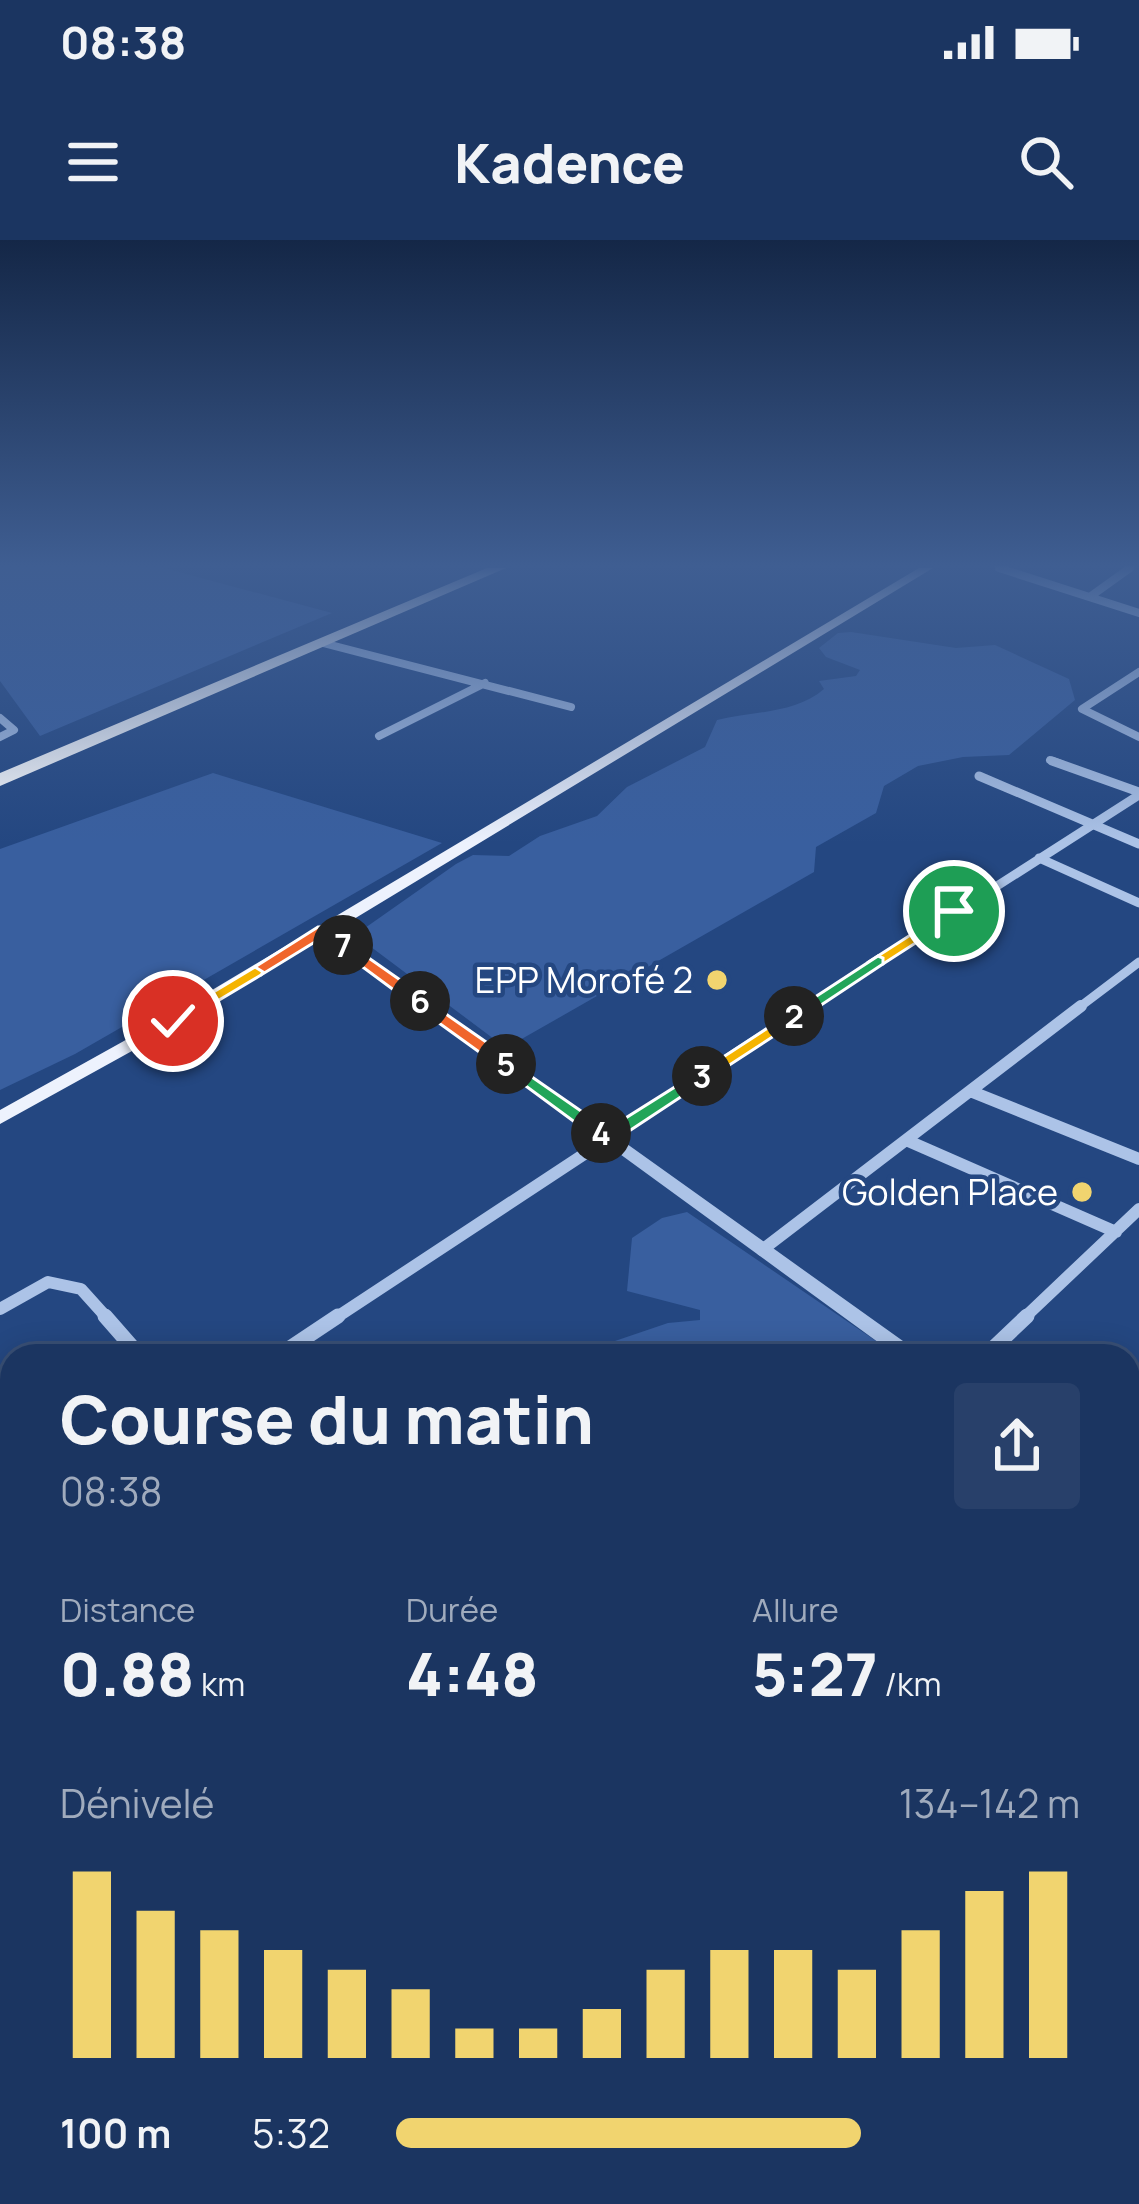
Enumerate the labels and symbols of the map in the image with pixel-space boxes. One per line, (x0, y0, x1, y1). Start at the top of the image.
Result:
pin (903, 860, 1005, 962)
pin: 7 (313, 915, 373, 975)
place label: EPP Morofé 2 (475, 955, 693, 1004)
marker: EPP Morofé 2 (704, 967, 730, 993)
pin (122, 970, 224, 1072)
pin: 6 (390, 971, 450, 1031)
pin: 2 (764, 986, 824, 1046)
pin: 5 (476, 1034, 536, 1094)
pin: 3 (672, 1046, 732, 1106)
pin: 4 (571, 1103, 631, 1163)
place label: Golden Place (842, 1167, 1058, 1216)
marker: Golden Place (1069, 1179, 1095, 1205)

